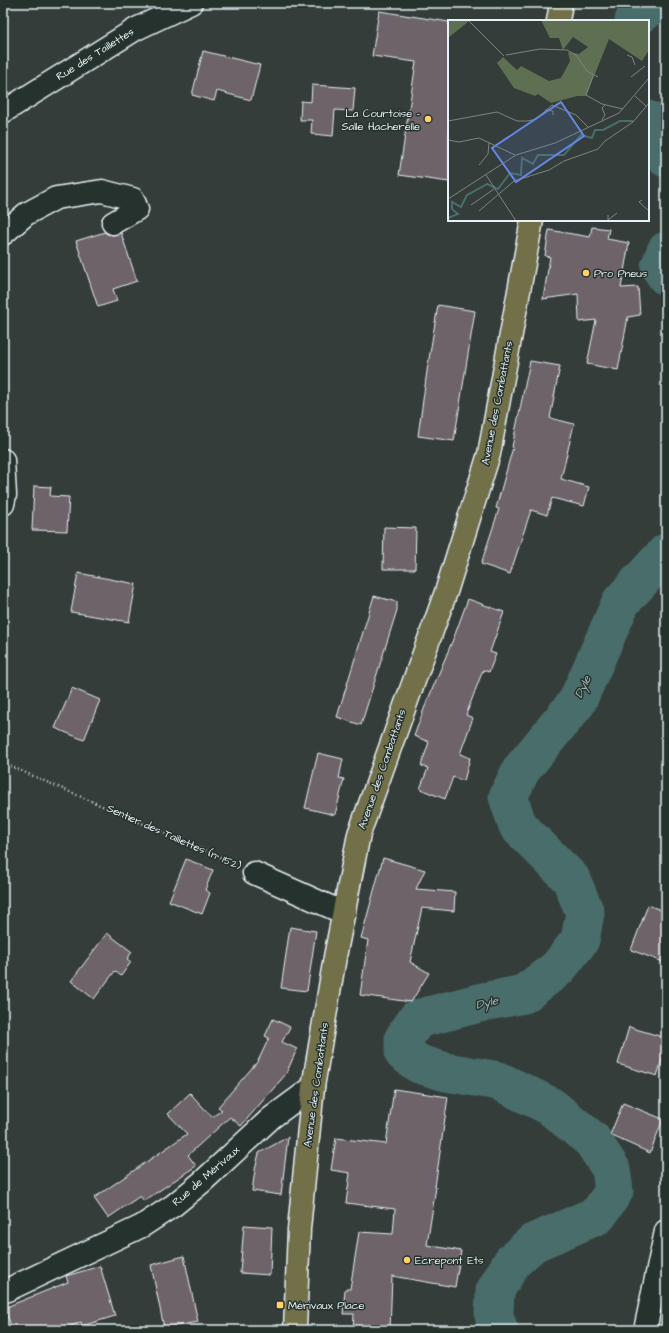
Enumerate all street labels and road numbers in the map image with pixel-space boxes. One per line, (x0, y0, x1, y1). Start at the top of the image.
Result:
street label: Rue des Taillettes (53, 24, 137, 84)
street label: Avenue des Combattants (478, 339, 516, 466)
street label: Avenue des Combattants (354, 707, 410, 831)
street label: Sentier des Taillettes (n° 152) (104, 800, 244, 874)
street label: Avenue des Combattants (300, 1021, 332, 1148)
street label: Rue de Mérivaux (169, 1142, 243, 1209)

